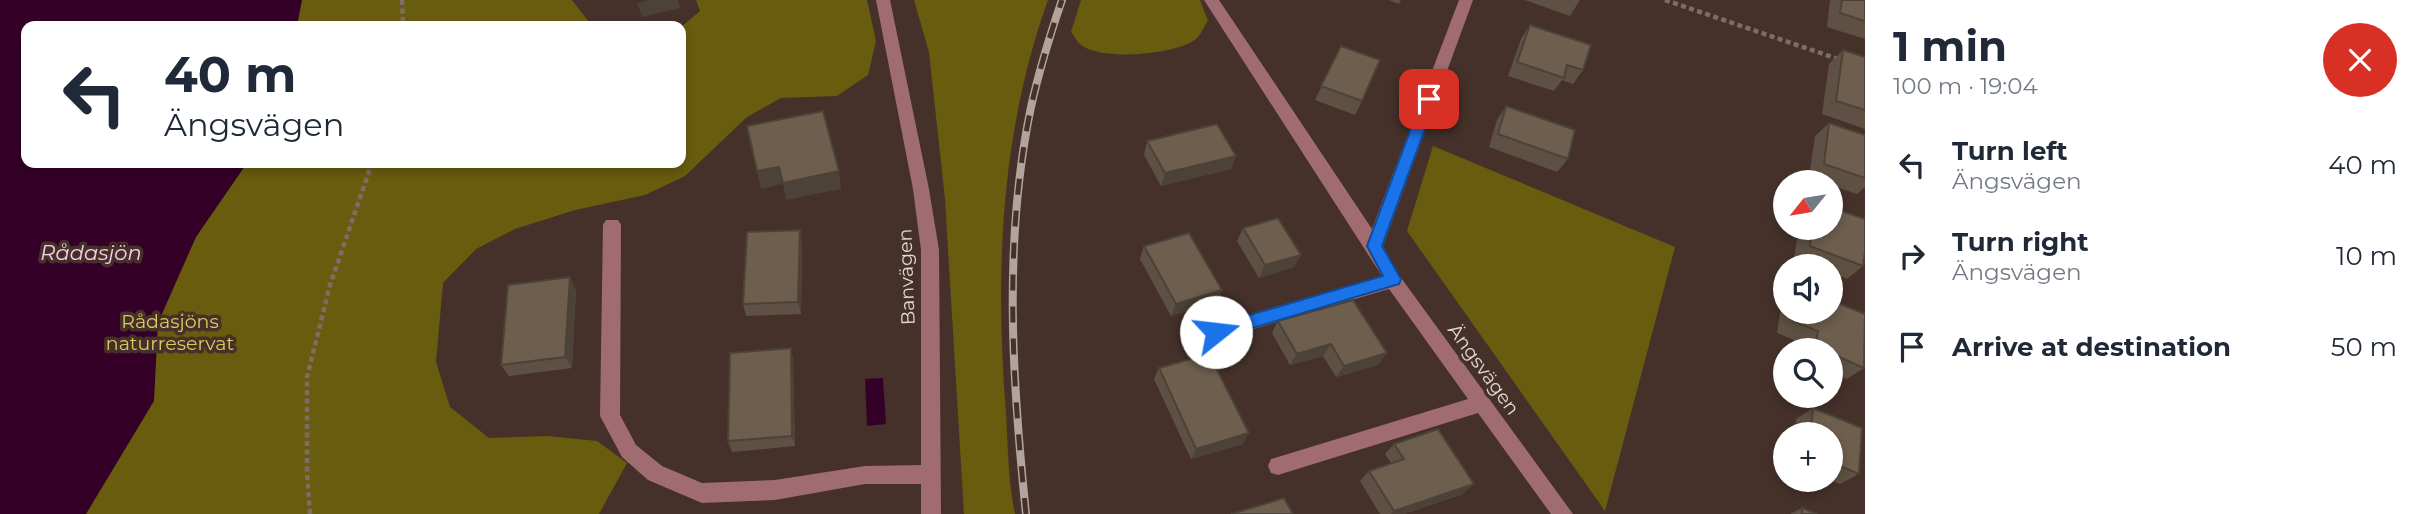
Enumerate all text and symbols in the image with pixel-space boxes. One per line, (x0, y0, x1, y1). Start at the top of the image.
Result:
text: 1 min (1893, 20, 2007, 72)
button: close (2323, 23, 2397, 97)
text: 40 m (164, 45, 296, 104)
icon: left (49, 49, 140, 140)
pin (1399, 69, 1459, 129)
text: 100 m · 19:04 (1893, 72, 2038, 100)
icon: arrive (1410, 80, 1448, 118)
text: Ängsvägen (164, 105, 344, 144)
text: Turn left (1952, 135, 2068, 167)
icon: left (1893, 146, 1931, 184)
text: 40 m (2328, 149, 2397, 181)
text: Ängsvägen (1952, 167, 2082, 195)
north arrow (1773, 170, 1843, 240)
map controls (1773, 170, 1843, 492)
text: Turn right (1952, 226, 2088, 258)
street label: Banvägen (893, 228, 920, 326)
icon: right (1893, 237, 1931, 275)
water label: Rådasjön (40, 240, 142, 265)
text: 10 m (2336, 240, 2397, 272)
button: sound (1773, 254, 1843, 324)
text: Ängsvägen (1952, 258, 2082, 286)
position arrow (1179, 295, 1253, 369)
park label: Rådasjöns naturreservat (106, 310, 234, 355)
street label: Ängsvägen (1443, 319, 1524, 419)
icon: arrive (1893, 328, 1931, 366)
text: Arrive at destination (1952, 331, 2231, 363)
text: 50 m (2331, 331, 2397, 363)
button: search (1773, 338, 1843, 408)
button: + (1773, 422, 1843, 492)

